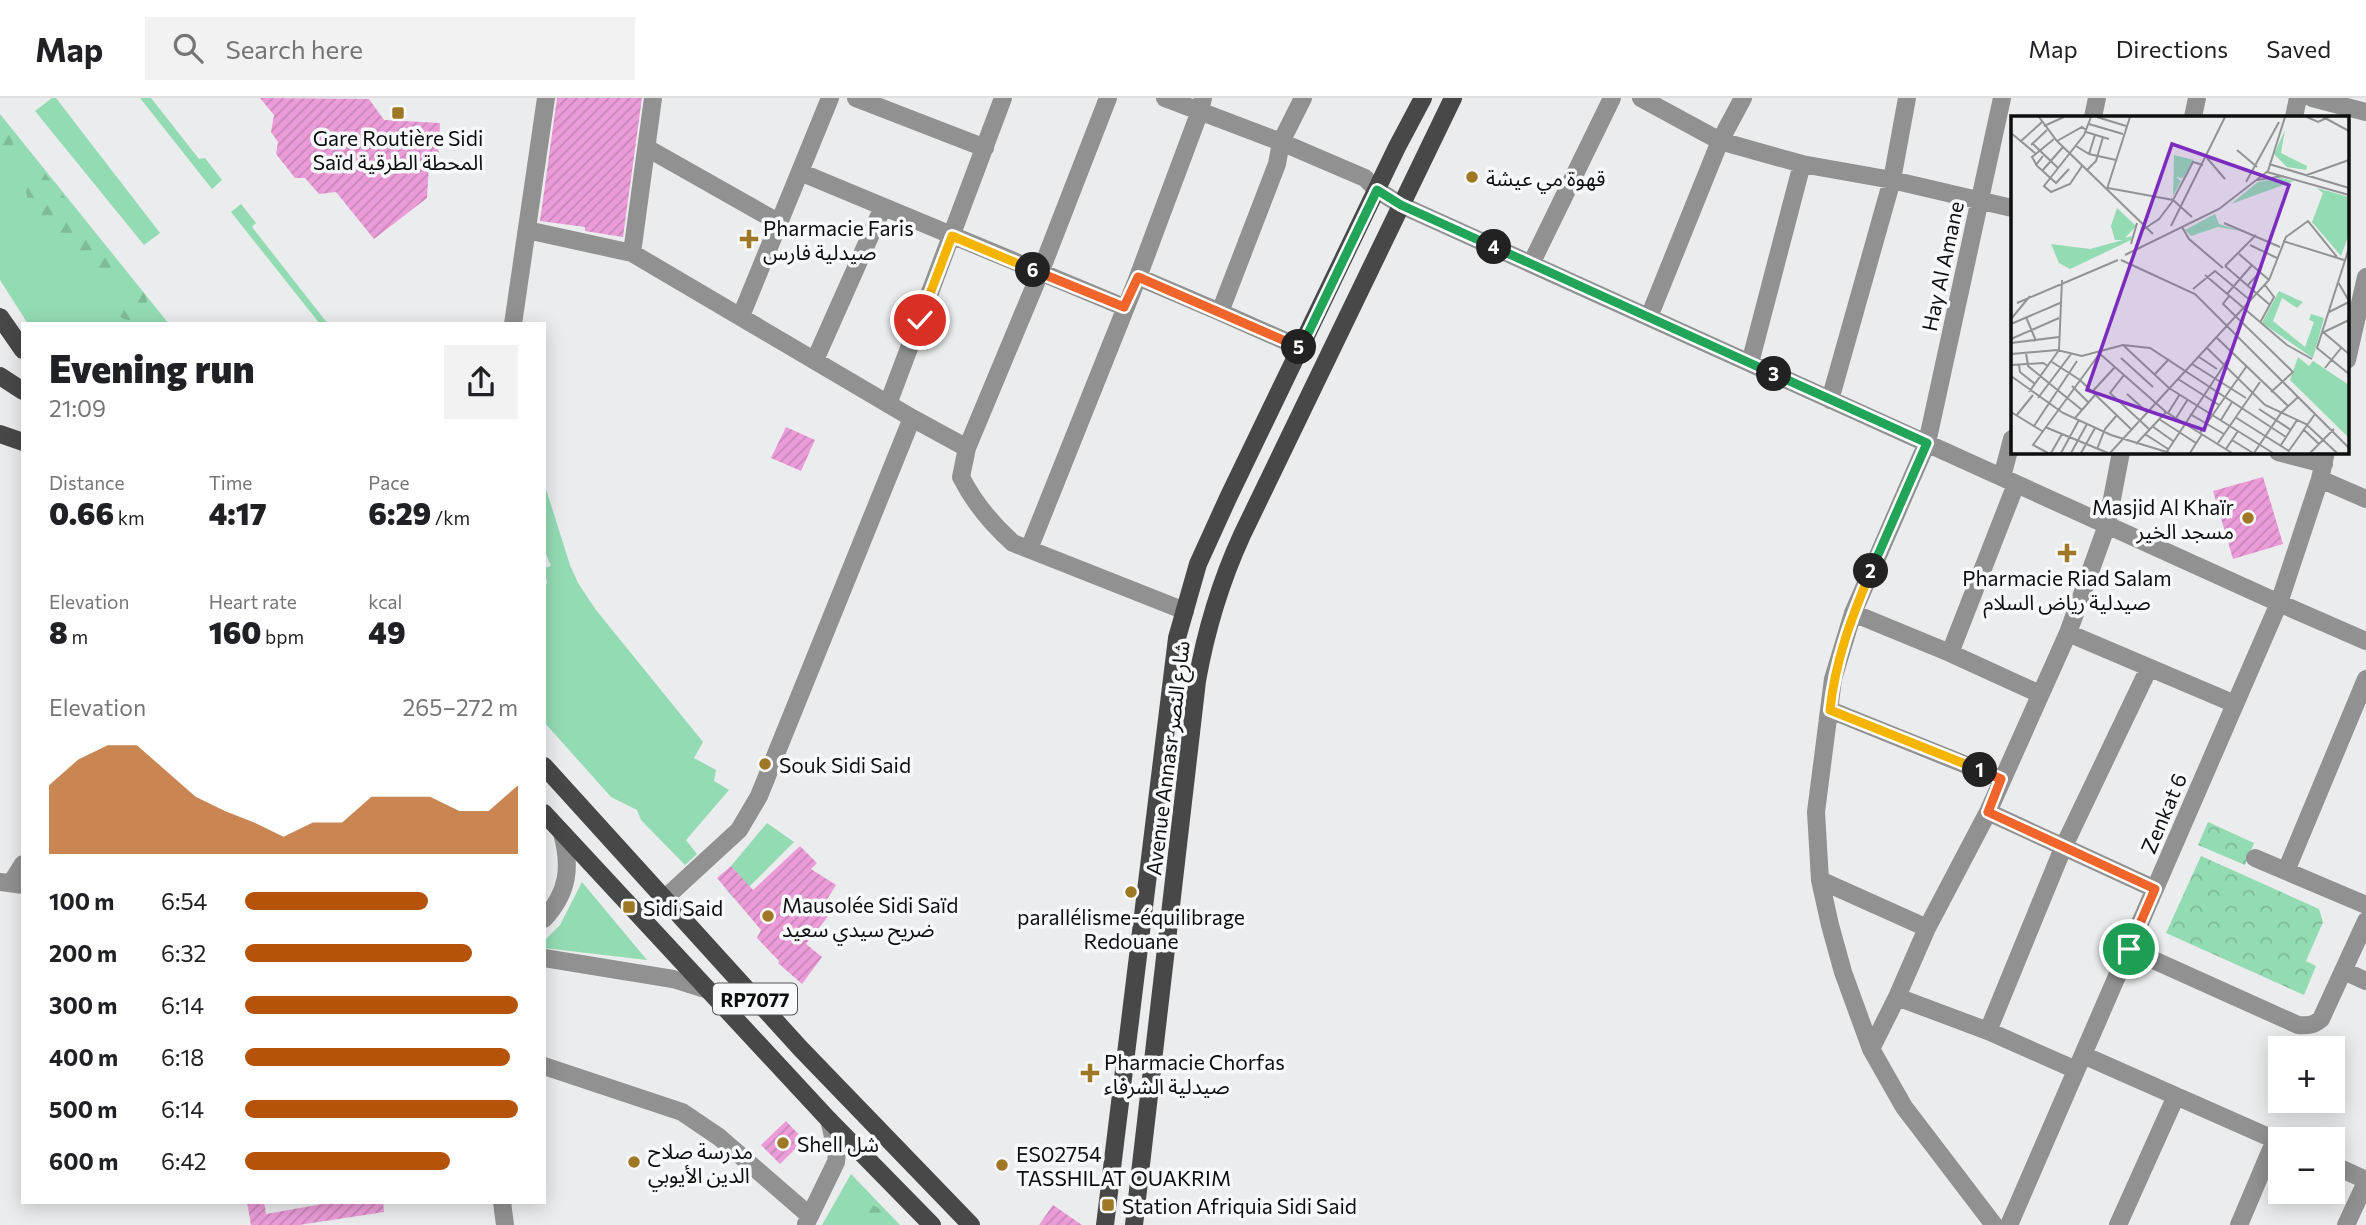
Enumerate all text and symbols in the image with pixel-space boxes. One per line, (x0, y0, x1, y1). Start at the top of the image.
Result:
search box (145, 17, 635, 80)
text: Map (35, 28, 103, 69)
icon: search (169, 29, 207, 67)
text: Search here (225, 33, 363, 64)
text: Map (2028, 34, 2078, 63)
text: Directions (2116, 34, 2228, 63)
text: Saved (2266, 34, 2331, 63)
marker: Gare Routière Sidi Saïd المحطة الطرقية (390, 105, 406, 121)
inset map (2011, 116, 2348, 453)
place label: Gare Routière Sidi Saïd المحطة الطرقية (313, 125, 483, 175)
place label: قهوة مي عيشة (1486, 165, 1605, 194)
marker: قهوة مي عيشة (1464, 169, 1480, 185)
street label: Hay Al Amane (1916, 199, 1968, 333)
place label: Pharmacie Faris صيدلية فارس (763, 215, 914, 265)
pin: 4 (1476, 230, 1512, 264)
marker: Pharmacie Faris صيدلية فارس (741, 231, 757, 247)
text: 4 (1488, 235, 1499, 258)
pin: 6 (1016, 252, 1050, 288)
text: 6 (1027, 258, 1038, 281)
pin (890, 290, 950, 350)
icon: check (901, 301, 939, 339)
pin: 5 (1282, 330, 1316, 364)
text: 5 (1293, 335, 1304, 358)
text: Evening run (49, 344, 255, 391)
button: share (444, 345, 518, 419)
pin: 3 (1756, 356, 1792, 392)
text: 3 (1768, 362, 1779, 385)
text: 21:09 (49, 394, 106, 422)
text: Distance (49, 471, 125, 494)
text: Time (209, 471, 252, 494)
text: Pace (368, 471, 410, 494)
text: 0.66 (49, 494, 114, 531)
text: 4:17 (209, 494, 267, 531)
text: 6:29 (368, 494, 431, 531)
place label: Masjid Al Khaïr مسجد الخير (2092, 494, 2234, 544)
text: km (114, 506, 145, 529)
text: /km (431, 506, 470, 529)
marker: Masjid Al Khaïr مسجد الخير (2240, 510, 2256, 526)
marker: Pharmacie Riad Salam صيدلية رياض السلام (2059, 545, 2075, 561)
pin: 2 (1854, 554, 1888, 588)
text: 2 (1865, 559, 1876, 582)
place label: Pharmacie Riad Salam صيدلية رياض السلام (1962, 565, 2172, 619)
text: Elevation (49, 590, 129, 613)
text: Heart rate (209, 590, 297, 613)
text: kcal (368, 590, 402, 613)
text: 8 (49, 613, 68, 650)
text: 160 (209, 613, 261, 650)
text: 49 (368, 613, 406, 650)
text: m (68, 625, 88, 648)
text: bpm (261, 625, 304, 648)
street label: Avenue Annasr شارع النصر (1140, 639, 1198, 877)
text: Elevation (49, 693, 146, 721)
text: 265–272 m (403, 693, 518, 721)
place label: Souk Sidi Said (779, 752, 911, 777)
pin: 1 (1962, 752, 1997, 788)
marker: Souk Sidi Said (757, 756, 773, 772)
text: 1 (1975, 758, 1984, 781)
street label: Zenkat 6 (2135, 769, 2191, 857)
marker: parallélisme-équilibrage Redouane (1123, 884, 1139, 900)
text: 100 m (49, 887, 114, 915)
text: 6:54 (161, 887, 207, 915)
place label: Mausolée Sidi Saïd ضريح سيدي سعيد (782, 892, 958, 945)
place label: Sidi Said (643, 895, 723, 920)
marker: Sidi Said (621, 899, 637, 915)
place label: parallélisme-équilibrage Redouane (1017, 904, 1245, 953)
marker: Mausolée Sidi Saïd ضريح سيدي سعيد (760, 908, 776, 924)
pin (2099, 919, 2159, 979)
icon: arrive (2110, 930, 2148, 968)
text: 200 m (49, 939, 117, 967)
text: 6:32 (161, 939, 206, 967)
road number: RP7077 (713, 984, 797, 1015)
text: 300 m (49, 991, 117, 1019)
text: 6:14 (161, 991, 204, 1019)
map controls (2268, 1036, 2345, 1204)
button: + (2268, 1036, 2345, 1113)
text: 400 m (49, 1043, 118, 1071)
text: 6:18 (161, 1043, 204, 1071)
place label: Pharmacie Chorfas صيدلية الشرفاء (1104, 1049, 1285, 1099)
marker: Pharmacie Chorfas صيدلية الشرفاء (1082, 1065, 1098, 1081)
text: 500 m (49, 1095, 117, 1123)
text: 6:14 (161, 1095, 204, 1123)
button: − (2268, 1127, 2345, 1204)
place label: Shell شل (797, 1131, 879, 1157)
marker: Shell شل (775, 1135, 791, 1151)
place label: مدرسة صلاح الدين الأيوبي (648, 1138, 753, 1191)
place label: ES02754 TASSHILAT OUAKRIM (1016, 1141, 1231, 1190)
text: 600 m (49, 1147, 118, 1175)
text: 6:42 (161, 1147, 207, 1175)
marker: مدرسة صلاح الدين الأيوبي (626, 1154, 642, 1170)
marker: ES02754 TASSHILAT OUAKRIM (994, 1157, 1010, 1173)
place label: Station Afriquia Sidi Said (1122, 1193, 1357, 1218)
marker: Station Afriquia Sidi Said (1100, 1197, 1116, 1213)

